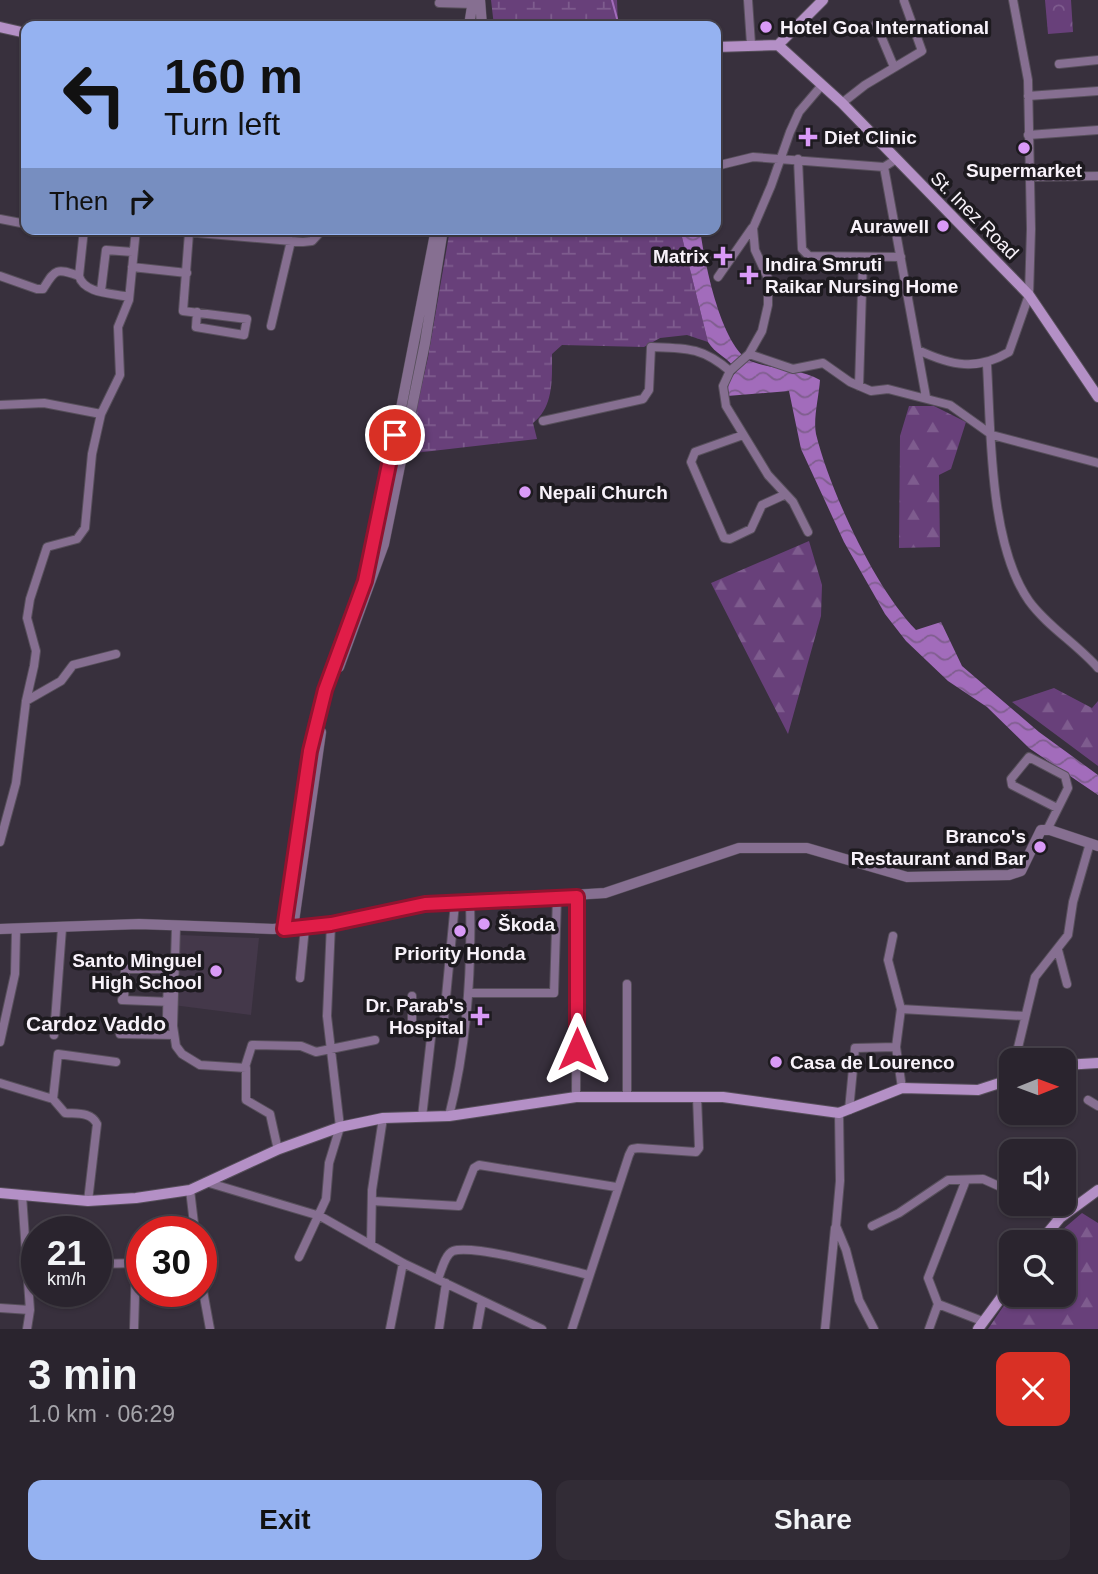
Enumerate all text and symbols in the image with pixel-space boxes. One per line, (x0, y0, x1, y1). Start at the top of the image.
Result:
place label: Hotel Goa International (780, 17, 989, 38)
marker: Hotel Goa International (758, 19, 774, 35)
icon: left (49, 49, 140, 140)
text: 160 m (164, 49, 303, 103)
text: Turn left (164, 106, 280, 142)
marker: Diet Clinic (798, 127, 818, 147)
place label: Diet Clinic (824, 127, 917, 148)
marker: Supermarket (1016, 140, 1032, 156)
place label: Supermarket (966, 160, 1083, 181)
street label: St. Inez Road (927, 167, 1023, 263)
icon: right (122, 182, 160, 220)
text: Then (49, 186, 108, 216)
place label: Aurawell (850, 216, 929, 237)
marker: Aurawell (935, 218, 951, 234)
place label: Matrix (653, 246, 709, 267)
marker: Matrix (715, 248, 731, 264)
place label: Indira Smruti Raikar Nursing Home (765, 254, 958, 297)
marker: Indira Smruti Raikar Nursing Home (739, 265, 759, 285)
pin (365, 405, 425, 465)
icon: arrive (376, 416, 414, 454)
place label: Nepali Church (539, 482, 668, 503)
marker: Nepali Church (517, 484, 533, 500)
place label: Branco's Restaurant and Bar (851, 826, 1027, 869)
marker: Branco's Restaurant and Bar (1032, 839, 1048, 855)
place label: Škoda (498, 914, 555, 935)
marker: Škoda (476, 916, 492, 932)
marker: Priority Honda (452, 923, 468, 939)
place label: Priority Honda (395, 943, 526, 964)
place label: Santo Minguel High School (72, 950, 202, 993)
marker: Santo Minguel High School (208, 963, 224, 979)
place label: Dr. Parab's Hospital (365, 995, 464, 1038)
marker: Dr. Parab's Hospital (470, 1006, 490, 1026)
district label: Cardoz Vaddo (26, 1012, 166, 1035)
position arrow (540, 1012, 614, 1086)
north arrow (999, 1048, 1076, 1125)
map controls (999, 1048, 1076, 1307)
place label: Casa de Lourenco (790, 1052, 955, 1073)
marker: Casa de Lourenco (768, 1054, 784, 1070)
button: sound (999, 1139, 1076, 1216)
speed limit sign: 30 (126, 1216, 217, 1307)
button: search (999, 1230, 1076, 1307)
text: 21 (47, 1233, 86, 1272)
text: km/h (47, 1269, 86, 1289)
text: 3 min (28, 1351, 138, 1398)
button: close (996, 1352, 1070, 1426)
text: 1.0 km · 06:29 (28, 1401, 175, 1427)
button: Exit (28, 1480, 542, 1560)
button: Share (556, 1480, 1070, 1560)

